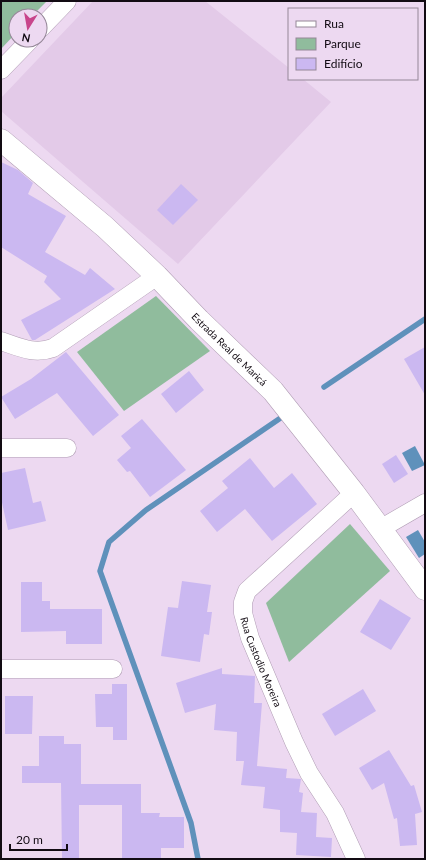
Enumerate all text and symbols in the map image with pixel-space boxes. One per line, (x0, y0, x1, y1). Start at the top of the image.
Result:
north arrow (8, 8, 48, 48)
legend (288, 8, 418, 80)
text: Rua (324, 16, 344, 31)
text: N (21, 31, 31, 45)
text: Parque (324, 36, 361, 51)
text: Edifício (324, 56, 363, 71)
street label: Estrada Real de Maricá (189, 310, 270, 388)
street label: Rua Custodio Moreira (238, 616, 284, 709)
scale bar (10, 826, 67, 852)
text: 20 m (16, 832, 43, 847)

